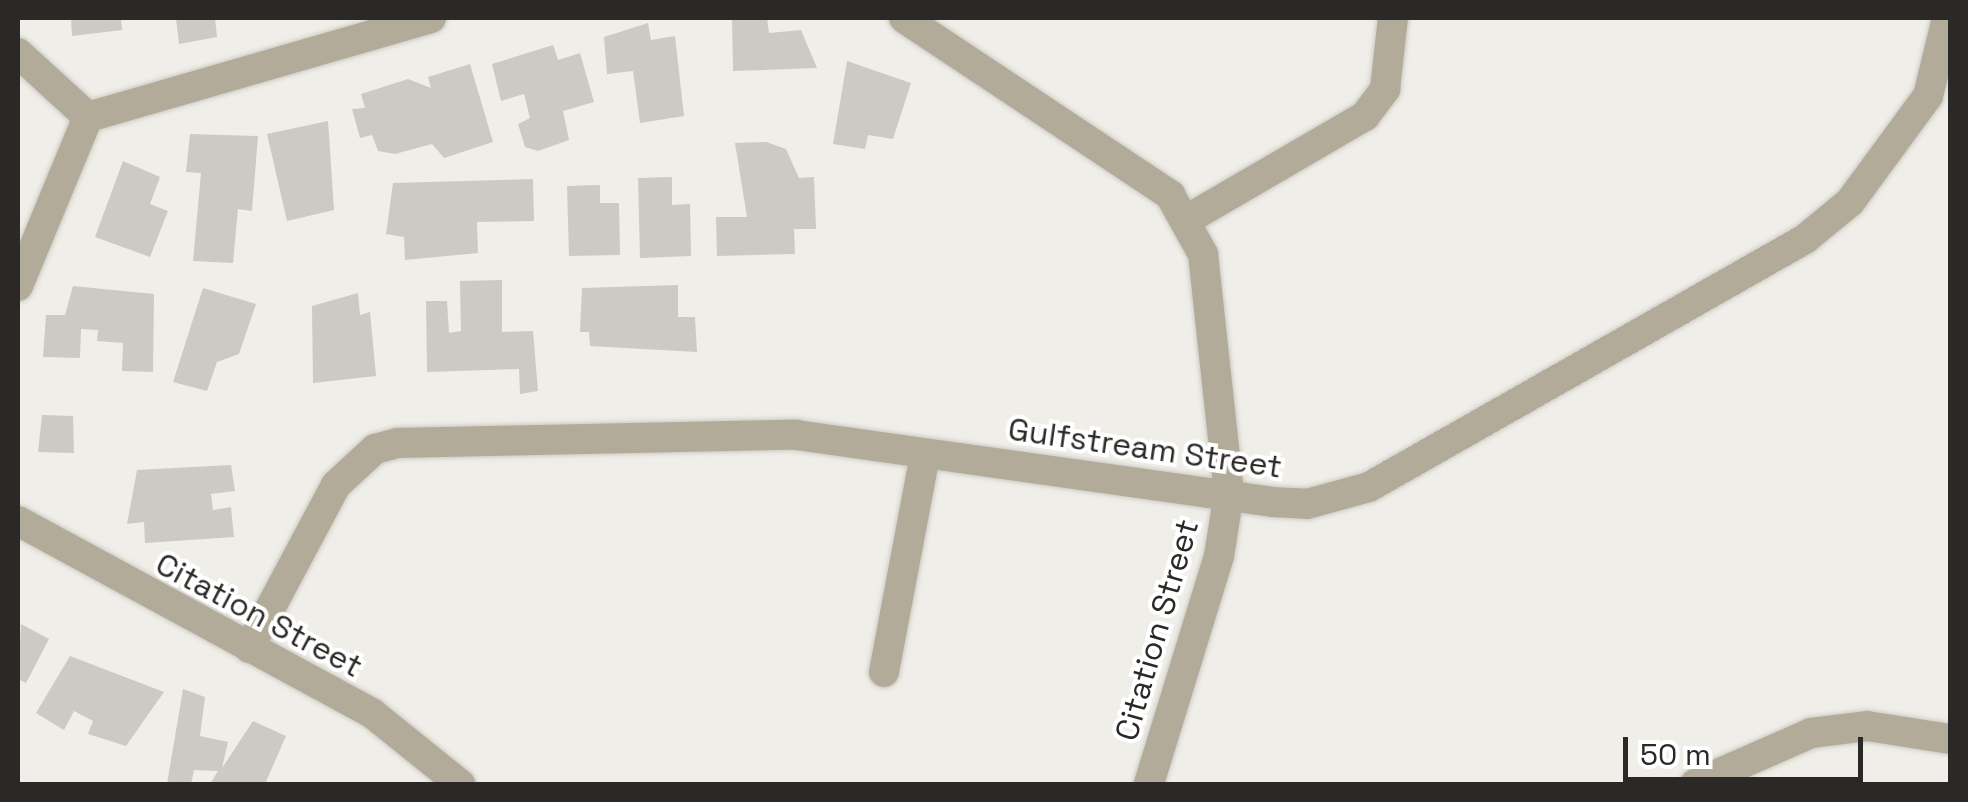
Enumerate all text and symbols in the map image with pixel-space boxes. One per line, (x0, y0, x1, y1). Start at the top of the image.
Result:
street label: Gulfstream Street (1006, 410, 1284, 486)
street label: Citation Street (1107, 515, 1207, 745)
street label: Citation Street (149, 544, 369, 686)
scale bar (1628, 717, 1868, 779)
text: 50 m (1640, 735, 1711, 774)

